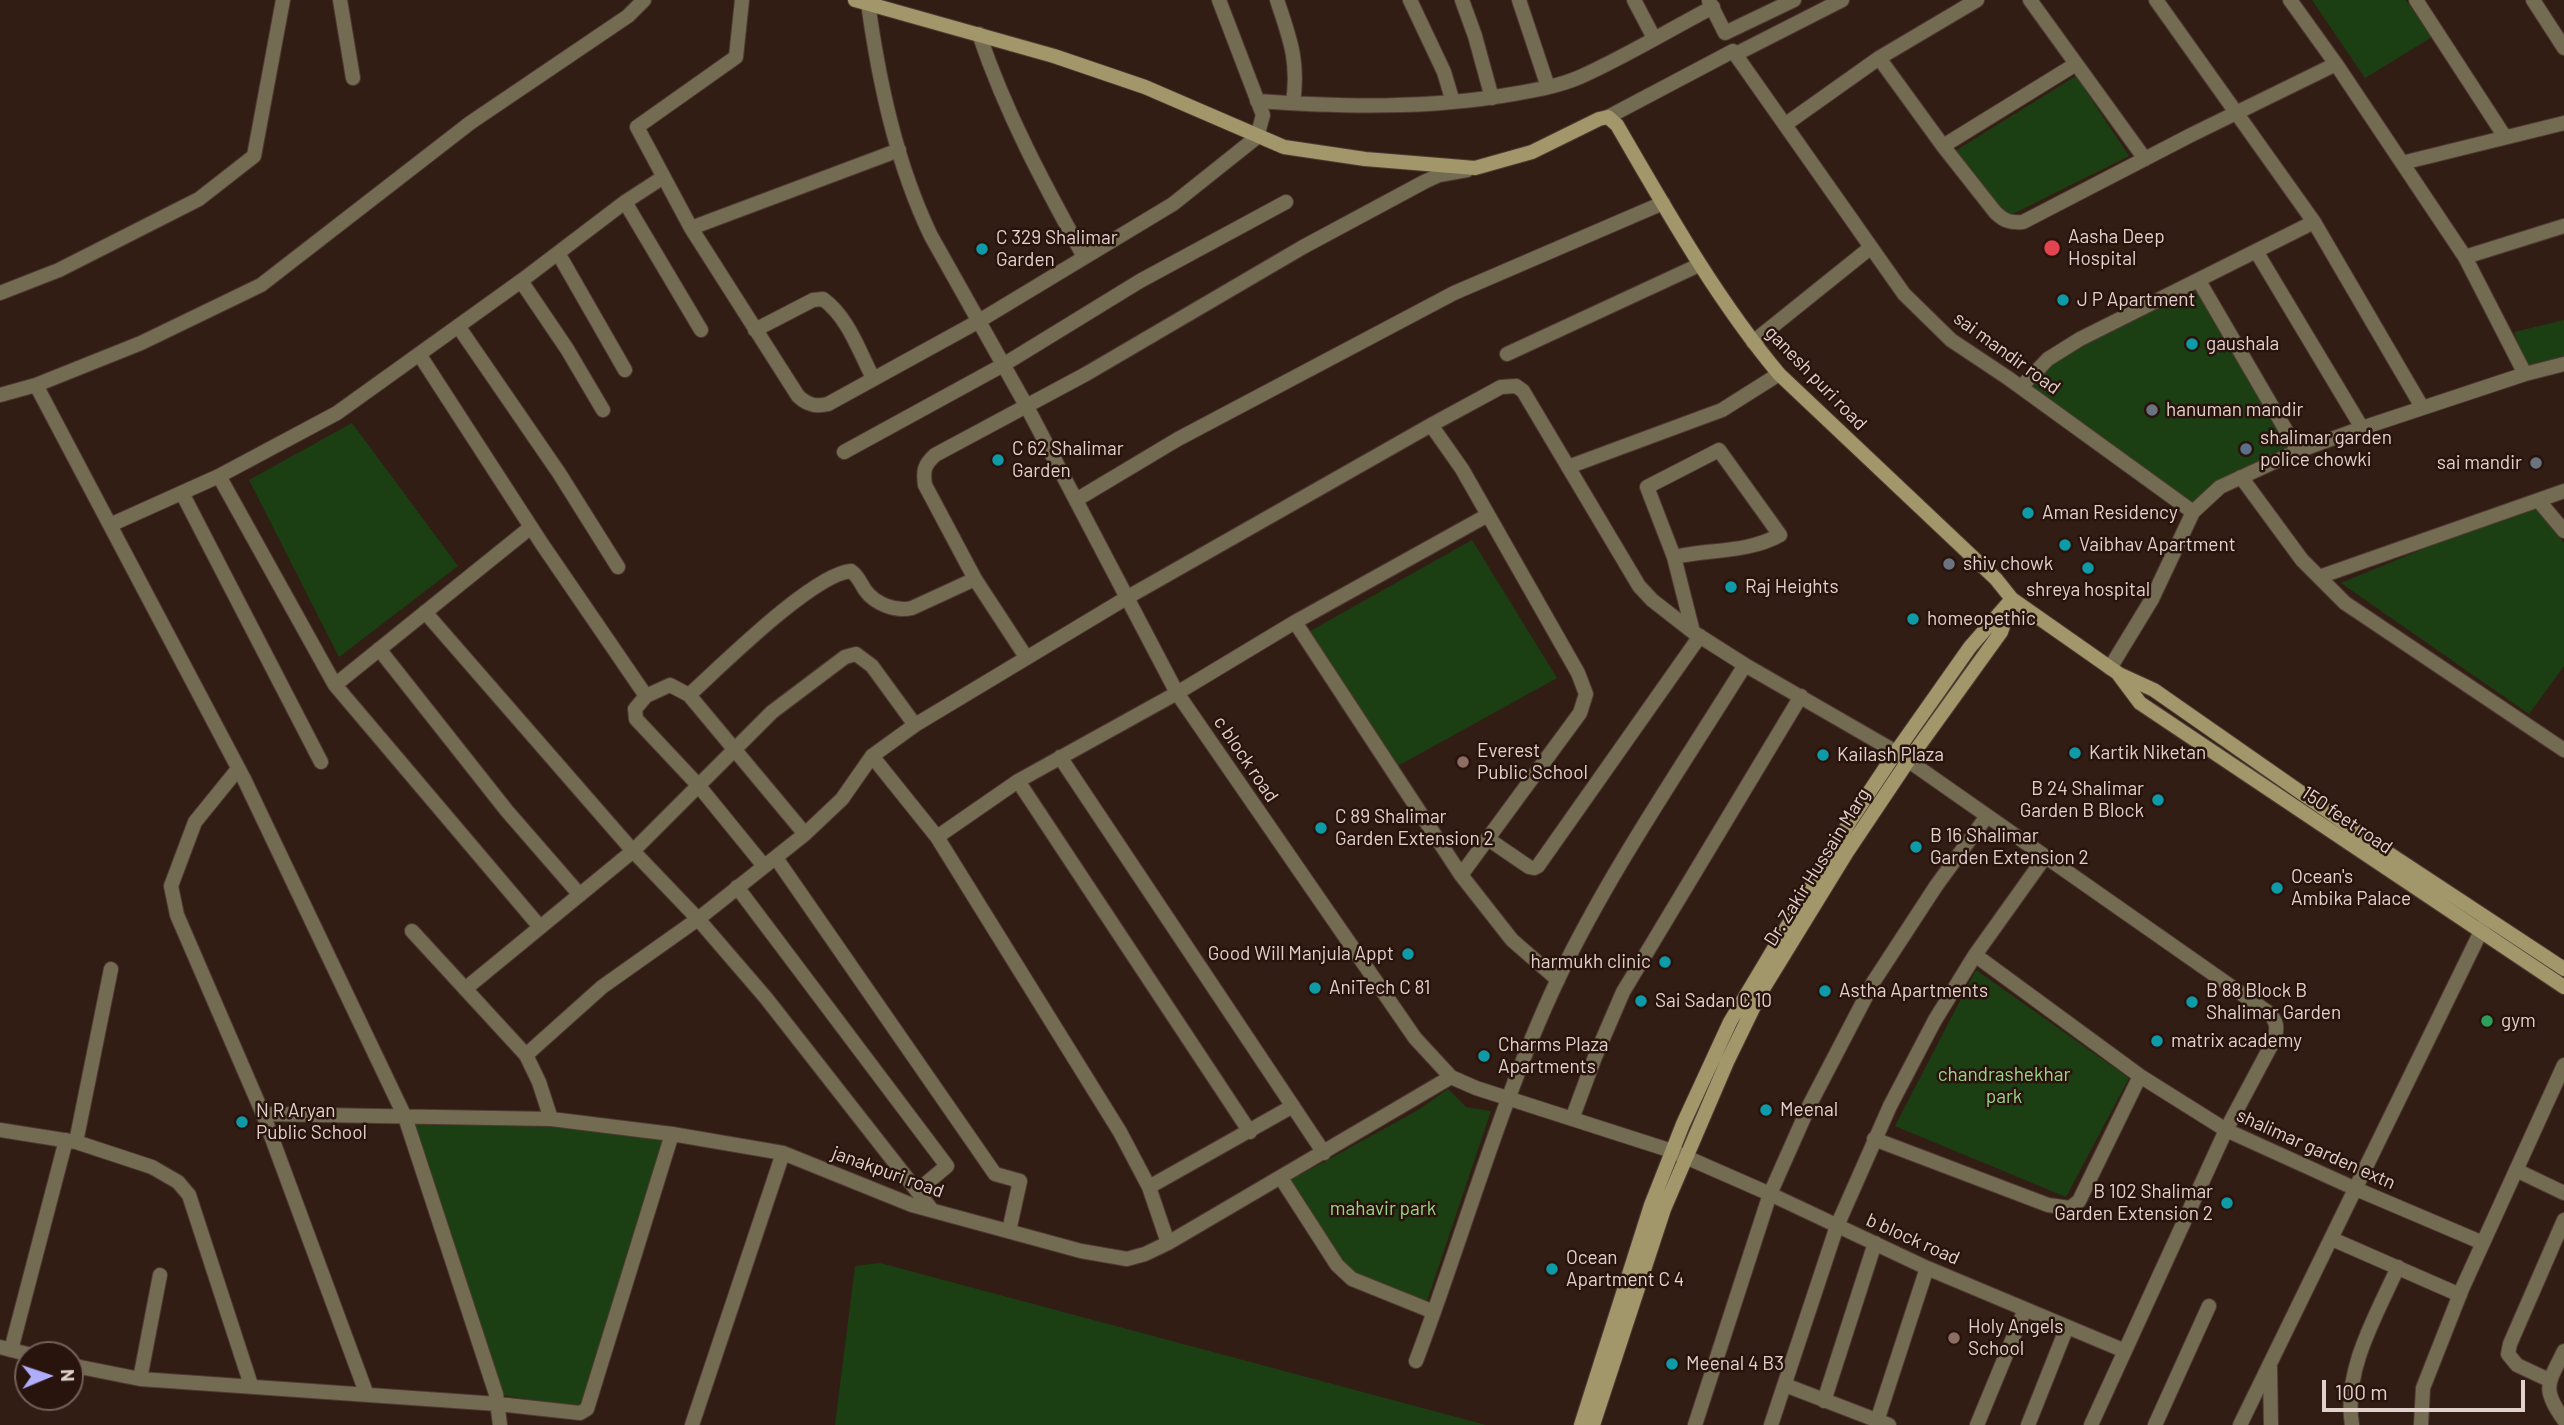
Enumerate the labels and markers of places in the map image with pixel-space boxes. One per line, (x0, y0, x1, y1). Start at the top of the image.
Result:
place label: Aasha Deep Hospital (2068, 226, 2165, 270)
place label: C 329 Shalimar Garden (996, 227, 1118, 271)
marker: Aasha Deep Hospital (2042, 238, 2062, 258)
marker: C 329 Shalimar Garden (974, 241, 990, 257)
place label: J P Apartment (2077, 289, 2196, 311)
marker: J P Apartment (2055, 292, 2071, 308)
place label: gaushala (2206, 333, 2279, 355)
marker: gaushala (2184, 336, 2200, 352)
place label: hanuman mandir (2166, 399, 2304, 421)
marker: hanuman mandir (2144, 402, 2160, 418)
place label: shalimar garden police chowki (2260, 427, 2392, 471)
place label: C 62 Shalimar Garden (1012, 438, 1124, 482)
marker: shalimar garden police chowki (2238, 441, 2254, 457)
marker: C 62 Shalimar Garden (990, 452, 1006, 468)
place label: sai mandir (2437, 452, 2522, 474)
marker: sai mandir (2528, 455, 2544, 471)
place label: Aman Residency (2042, 502, 2178, 524)
marker: Aman Residency (2020, 505, 2036, 521)
place label: Vaibhav Apartment (2079, 534, 2236, 556)
marker: Vaibhav Apartment (2057, 537, 2073, 553)
place label: shiv chowk (1963, 553, 2053, 575)
marker: shiv chowk (1941, 556, 1957, 572)
marker: shreya hospital (2080, 560, 2096, 576)
place label: Raj Heights (1745, 576, 1839, 598)
marker: Raj Heights (1723, 579, 1739, 595)
place label: shreya hospital (2026, 579, 2150, 601)
place label: homeopethic (1927, 608, 2036, 630)
marker: homeopethic (1905, 611, 1921, 627)
place label: Everest Public School (1477, 740, 1588, 784)
place label: Kartik Niketan (2089, 742, 2206, 764)
place label: Kailash Plaza (1837, 744, 1944, 766)
marker: Kartik Niketan (2067, 745, 2083, 761)
marker: Kailash Plaza (1815, 747, 1831, 763)
marker: Everest Public School (1455, 754, 1471, 770)
place label: B 24 Shalimar Garden B Block (2020, 778, 2144, 822)
marker: B 24 Shalimar Garden B Block (2150, 792, 2166, 808)
place label: C 89 Shalimar Garden Extension 2 (1335, 806, 1494, 850)
marker: C 89 Shalimar Garden Extension 2 (1313, 820, 1329, 836)
place label: B 16 Shalimar Garden Extension 2 (1930, 825, 2089, 869)
marker: B 16 Shalimar Garden Extension 2 (1908, 839, 1924, 855)
place label: Ocean's Ambika Palace (2291, 866, 2411, 910)
marker: Ocean's Ambika Palace (2269, 880, 2285, 896)
place label: Good Will Manjula Appt (1208, 943, 1394, 965)
marker: Good Will Manjula Appt (1400, 946, 1416, 962)
place label: harmukh clinic (1531, 951, 1651, 973)
marker: harmukh clinic (1657, 954, 1673, 970)
place label: AniTech C 81 (1329, 977, 1430, 999)
marker: AniTech C 81 (1307, 980, 1323, 996)
place label: Astha Apartments (1839, 980, 1988, 1002)
place label: B 88 Block B Shalimar Garden (2206, 980, 2341, 1024)
marker: Astha Apartments (1817, 983, 1833, 999)
place label: Sai Sadan C 10 (1655, 990, 1772, 1012)
marker: Sai Sadan C 10 (1633, 993, 1649, 1009)
marker: B 88 Block B Shalimar Garden (2184, 994, 2200, 1010)
place label: gym (2501, 1010, 2536, 1032)
marker: gym (2479, 1013, 2495, 1029)
place label: matrix academy (2171, 1030, 2302, 1052)
marker: matrix academy (2149, 1033, 2165, 1049)
place label: Charms Plaza Apartments (1498, 1034, 1609, 1078)
marker: Charms Plaza Apartments (1476, 1048, 1492, 1064)
place label: Meenal (1780, 1099, 1838, 1121)
place label: N R Aryan Public School (256, 1100, 367, 1144)
marker: Meenal (1758, 1102, 1774, 1118)
marker: N R Aryan Public School (234, 1114, 250, 1130)
place label: B 102 Shalimar Garden Extension 2 (2054, 1181, 2213, 1225)
marker: B 102 Shalimar Garden Extension 2 (2219, 1195, 2235, 1211)
place label: Ocean Apartment C 4 (1566, 1247, 1684, 1291)
marker: Ocean Apartment C 4 (1544, 1261, 1560, 1277)
place label: Holy Angels School (1968, 1316, 2063, 1360)
marker: Holy Angels School (1946, 1330, 1962, 1346)
place label: Meenal 4 B3 (1686, 1353, 1784, 1375)
marker: Meenal 4 B3 (1664, 1356, 1680, 1372)

